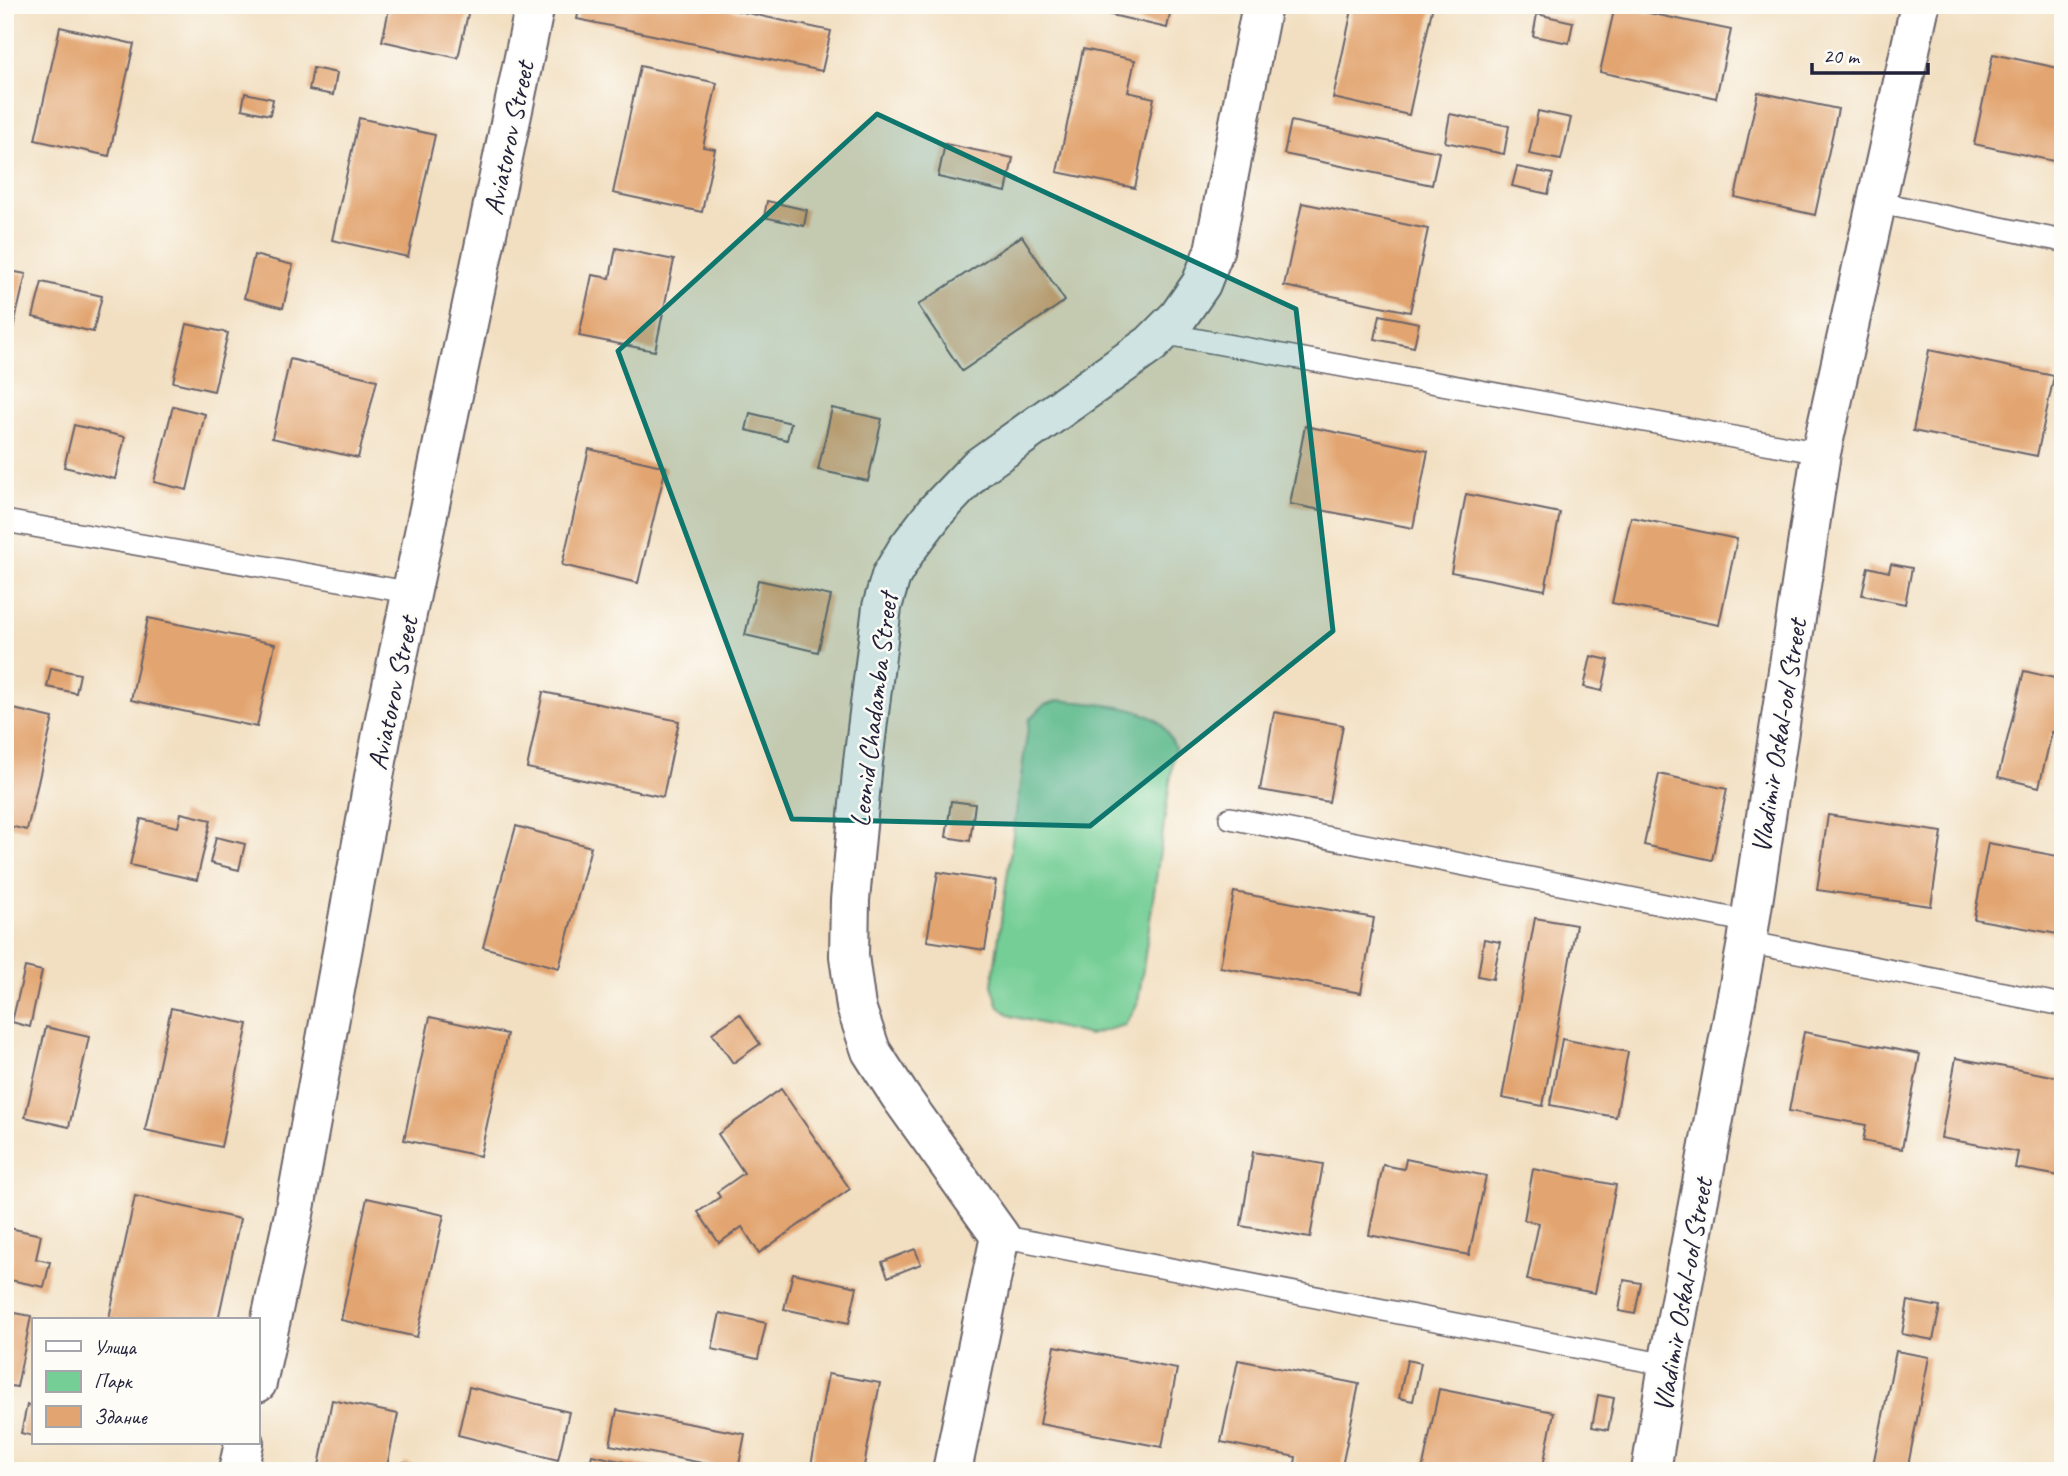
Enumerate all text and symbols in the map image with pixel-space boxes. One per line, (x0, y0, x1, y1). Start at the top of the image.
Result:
scale bar (1812, 32, 1928, 76)
text: 20 m (1823, 43, 1861, 69)
street label: Aviatorov Street (475, 56, 542, 218)
street label: Leonid Chadamba Street (842, 587, 906, 829)
street label: Aviatorov Street (359, 611, 426, 773)
street label: Vladimir Oskal-ool Street (1743, 614, 1815, 855)
street label: Vladimir Oskal-ool Street (1645, 1173, 1721, 1414)
legend (32, 1318, 259, 1444)
text: Улица (94, 1334, 137, 1360)
text: Парк (94, 1368, 134, 1394)
text: Здание (94, 1404, 148, 1430)

